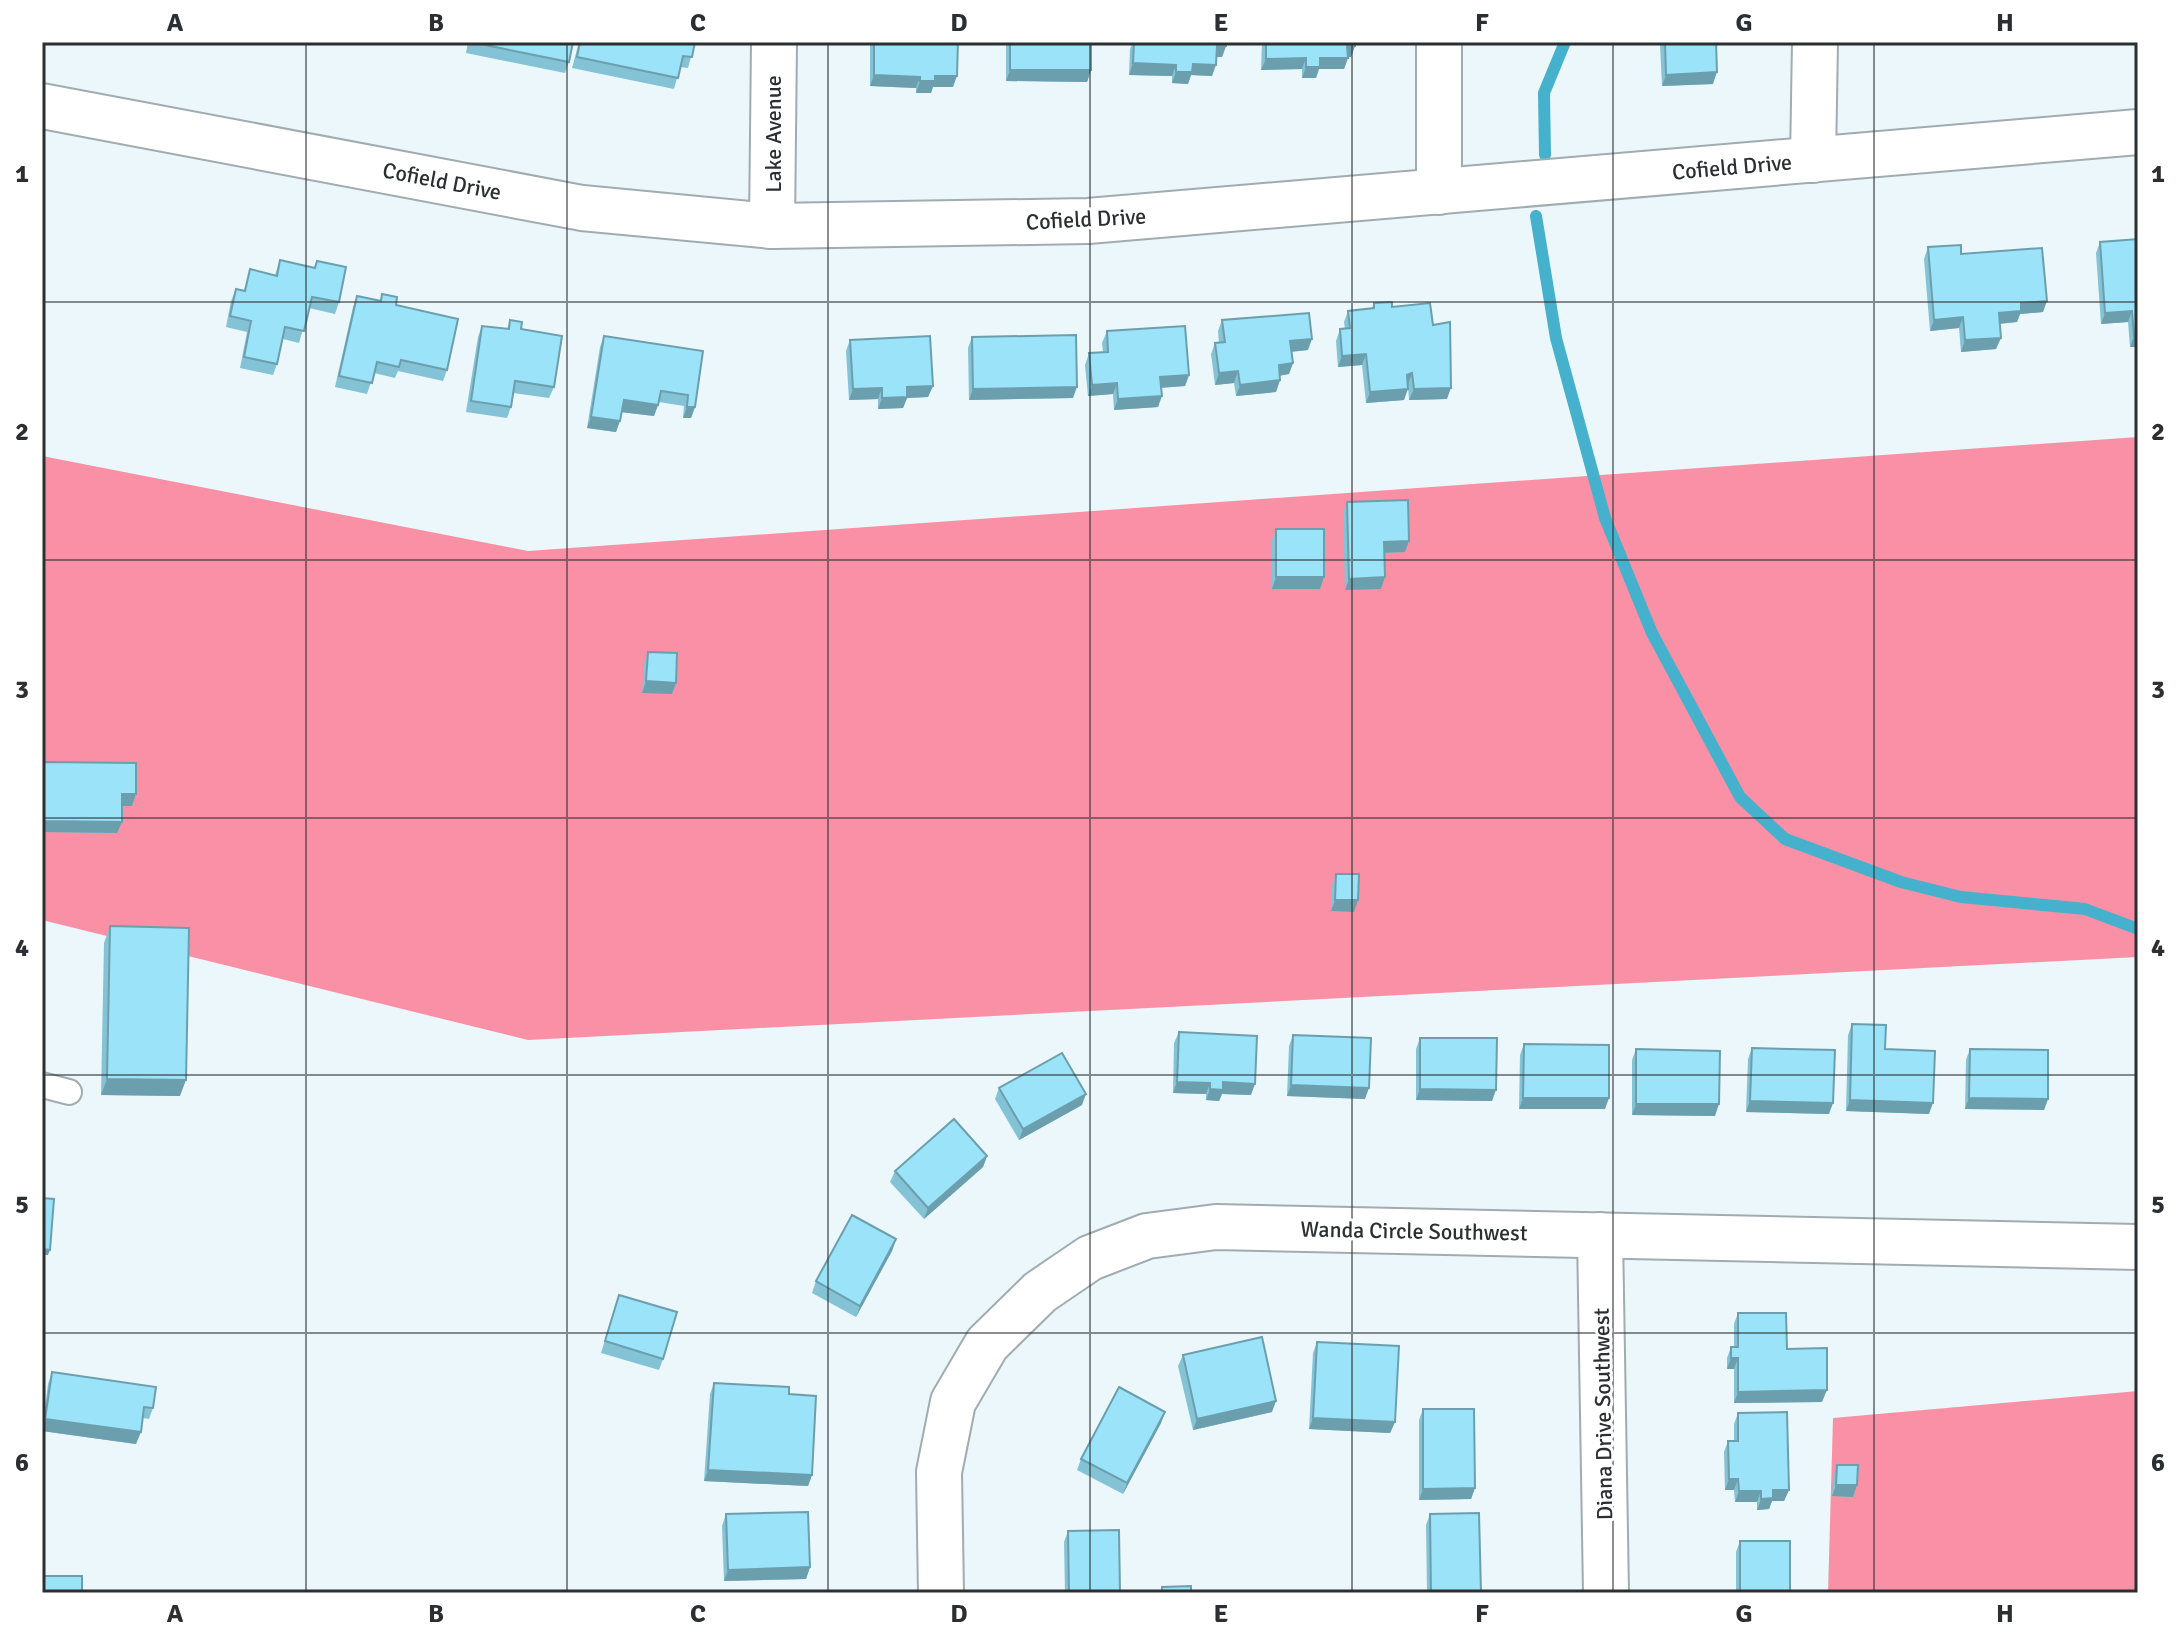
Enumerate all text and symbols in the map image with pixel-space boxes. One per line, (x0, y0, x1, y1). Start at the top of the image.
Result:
text: A (167, 7, 184, 39)
text: B (428, 7, 444, 39)
text: C (690, 7, 706, 39)
text: D (950, 7, 968, 39)
text: E (1214, 7, 1228, 39)
text: F (1475, 7, 1489, 39)
text: G (1735, 7, 1753, 39)
text: H (1996, 7, 2014, 39)
street label: Lake Avenue (760, 75, 787, 193)
street label: Cofield Drive (1671, 148, 1793, 186)
street label: Cofield Drive (380, 156, 504, 206)
text: 1 (15, 158, 29, 190)
text: 1 (2151, 158, 2165, 190)
street label: Cofield Drive (1025, 202, 1147, 236)
text: 2 (15, 416, 29, 448)
text: 2 (2151, 416, 2165, 448)
text: 3 (15, 674, 29, 706)
text: 3 (2151, 674, 2165, 706)
text: 4 (15, 932, 29, 964)
text: 4 (2151, 932, 2165, 964)
text: 5 (15, 1189, 29, 1221)
text: 5 (2151, 1189, 2165, 1221)
street label: Wanda Circle Southwest (1300, 1216, 1528, 1246)
street label: Diana Drive Southwest (1588, 1307, 1618, 1520)
text: 6 (15, 1447, 29, 1479)
text: 6 (2151, 1447, 2165, 1479)
text: A (167, 1598, 184, 1630)
text: B (428, 1598, 444, 1630)
text: C (690, 1598, 706, 1630)
text: D (950, 1598, 968, 1630)
text: E (1214, 1598, 1228, 1630)
text: F (1475, 1598, 1489, 1630)
text: G (1735, 1598, 1753, 1630)
text: H (1996, 1598, 2014, 1630)

